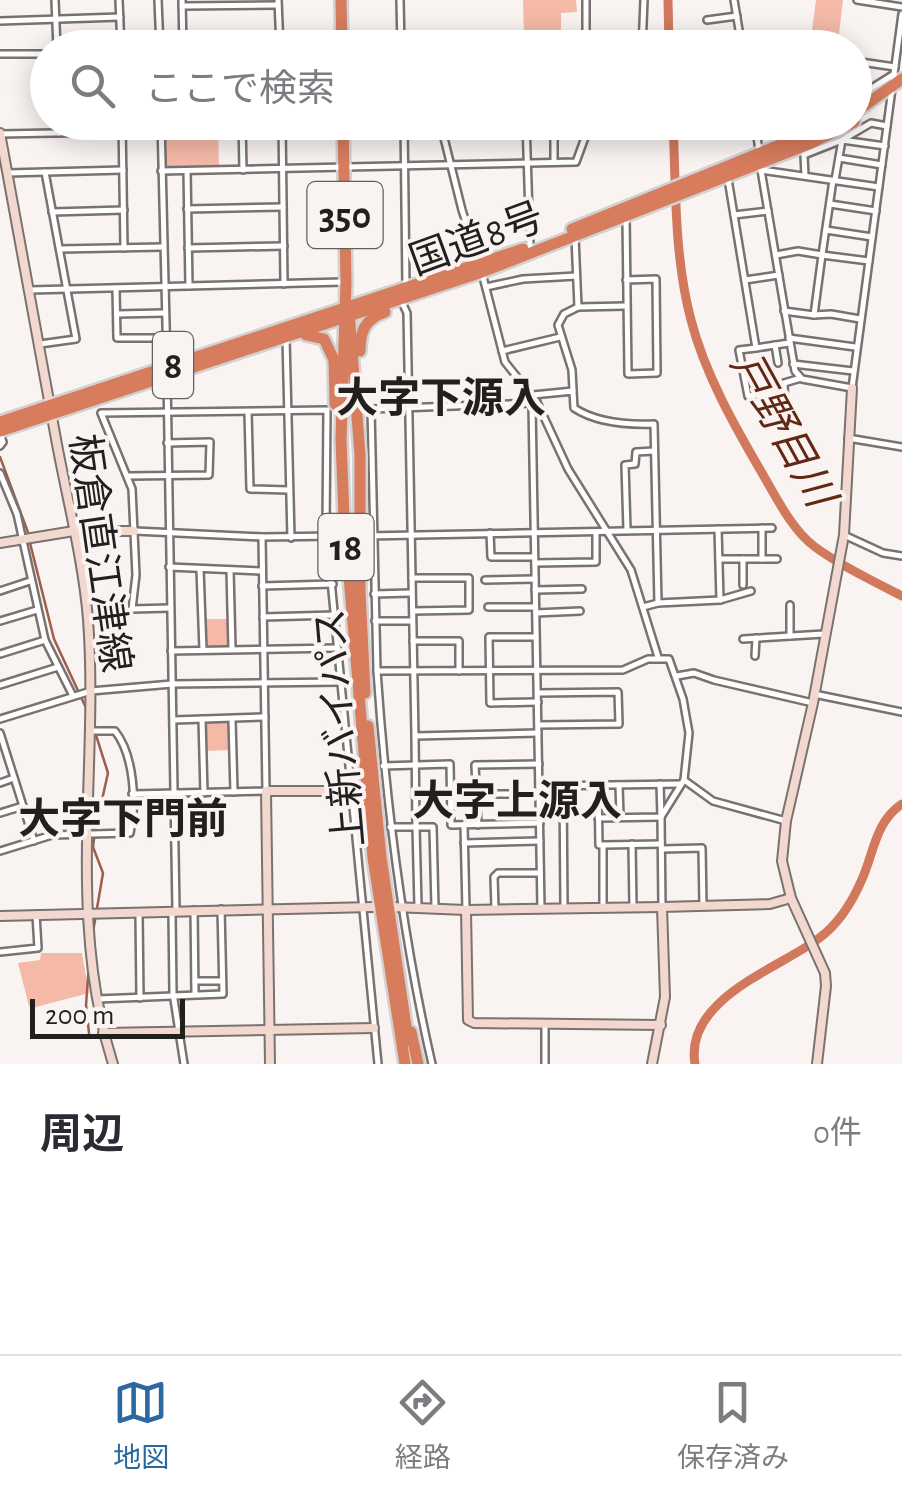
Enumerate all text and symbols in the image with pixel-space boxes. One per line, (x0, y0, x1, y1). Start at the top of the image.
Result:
search box (30, 30, 872, 140)
icon: search (65, 58, 120, 113)
text: ここで検索 (145, 71, 335, 109)
road number: 350 (308, 182, 382, 248)
street label: 国道8号 (404, 195, 549, 282)
road number: 8 (153, 332, 193, 398)
water label: 戸野目川 (723, 346, 843, 517)
district label: 大字下源入 (336, 376, 546, 420)
street label: 板倉直江津線 (63, 431, 138, 675)
road number: 18 (318, 514, 374, 580)
street label: 上新バイパス (309, 607, 371, 849)
district label: 大字上源入 (412, 779, 622, 823)
district label: 大字下門前 (18, 797, 228, 841)
scale bar (30, 994, 185, 1038)
text: 200 m (45, 1002, 114, 1030)
text: 周辺 (40, 1114, 124, 1156)
text: 0件 (813, 1117, 862, 1149)
tab: 地図 (113, 1375, 169, 1476)
tab: 経路 (395, 1375, 451, 1476)
tab: 保存済み (677, 1375, 789, 1476)

